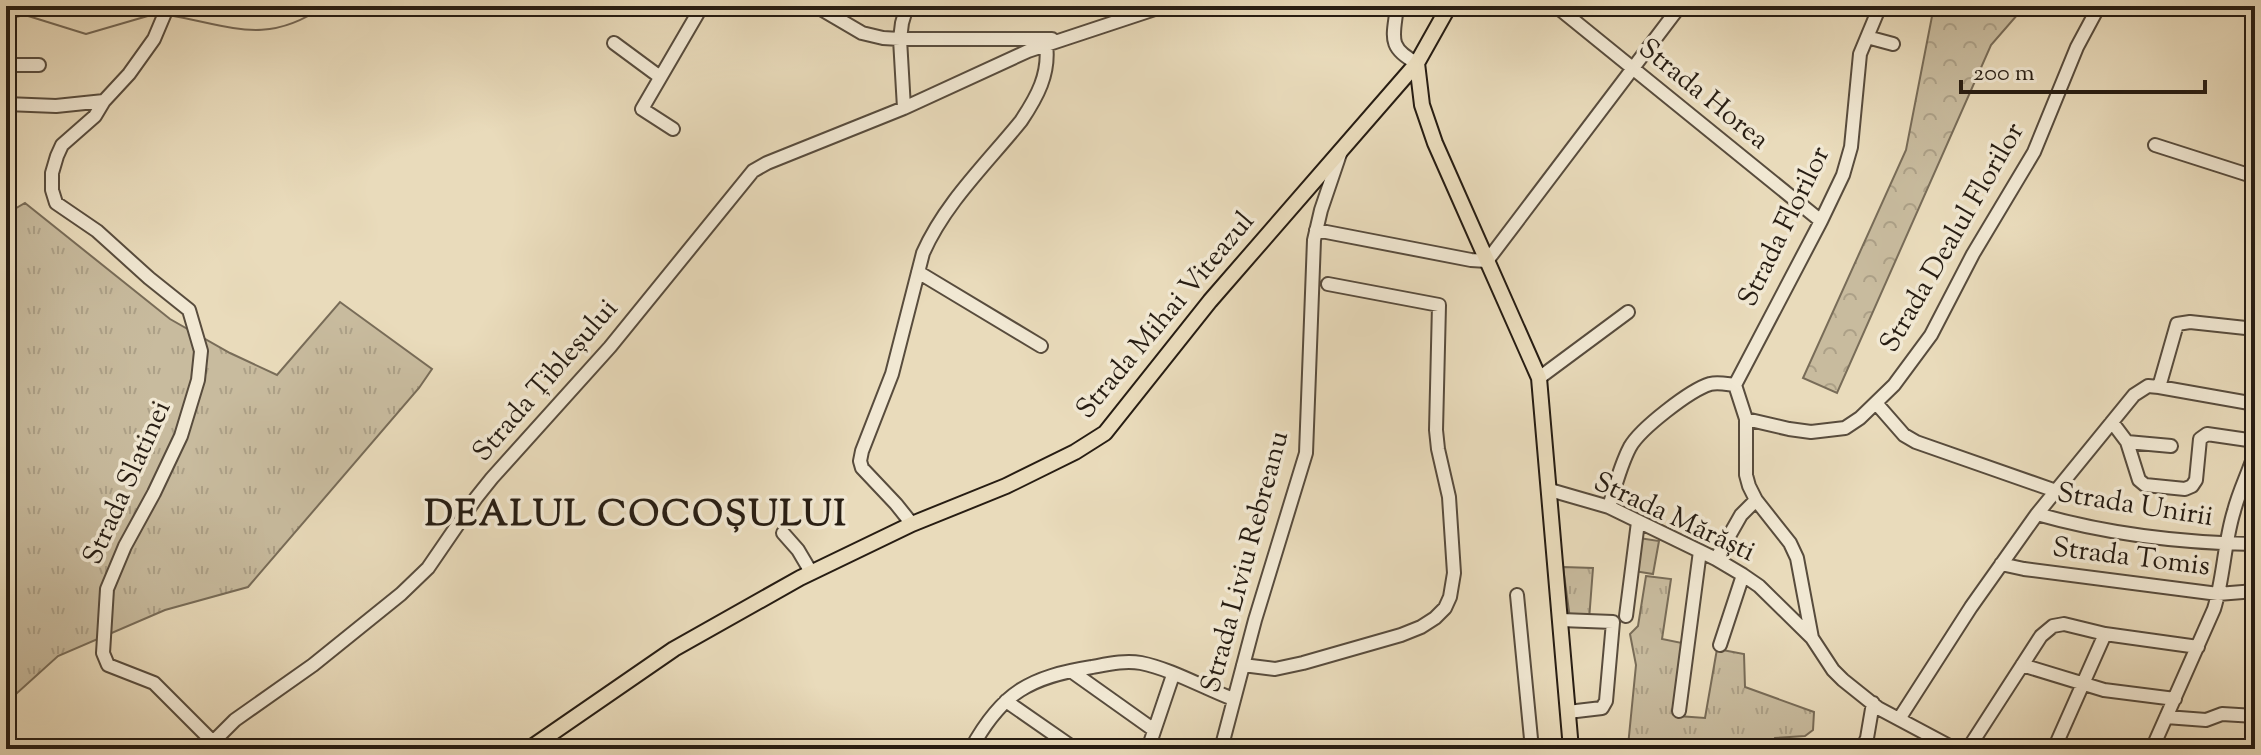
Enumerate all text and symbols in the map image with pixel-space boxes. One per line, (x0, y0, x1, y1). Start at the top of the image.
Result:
street label: Strada Horea (1629, 30, 1777, 160)
scale bar (1961, 44, 2205, 94)
text: 200 m (1973, 57, 2035, 91)
street label: Strada Dealul Florilor (1871, 115, 2035, 360)
street label: Strada Florilor (1729, 140, 1841, 314)
street label: Strada Mihai Viteazul (1067, 204, 1265, 428)
street label: Strada Țibleșului (464, 291, 628, 471)
street label: Strada Slatinei (74, 394, 182, 571)
street label: Strada Liviu Rebreanu (1192, 427, 1300, 697)
street label: Strada Mărăști (1587, 463, 1761, 573)
street label: Strada Unirii (2054, 474, 2216, 538)
district label: DEALUL COCOȘULUI (425, 490, 848, 542)
street label: Strada Tomis (2050, 528, 2212, 588)

